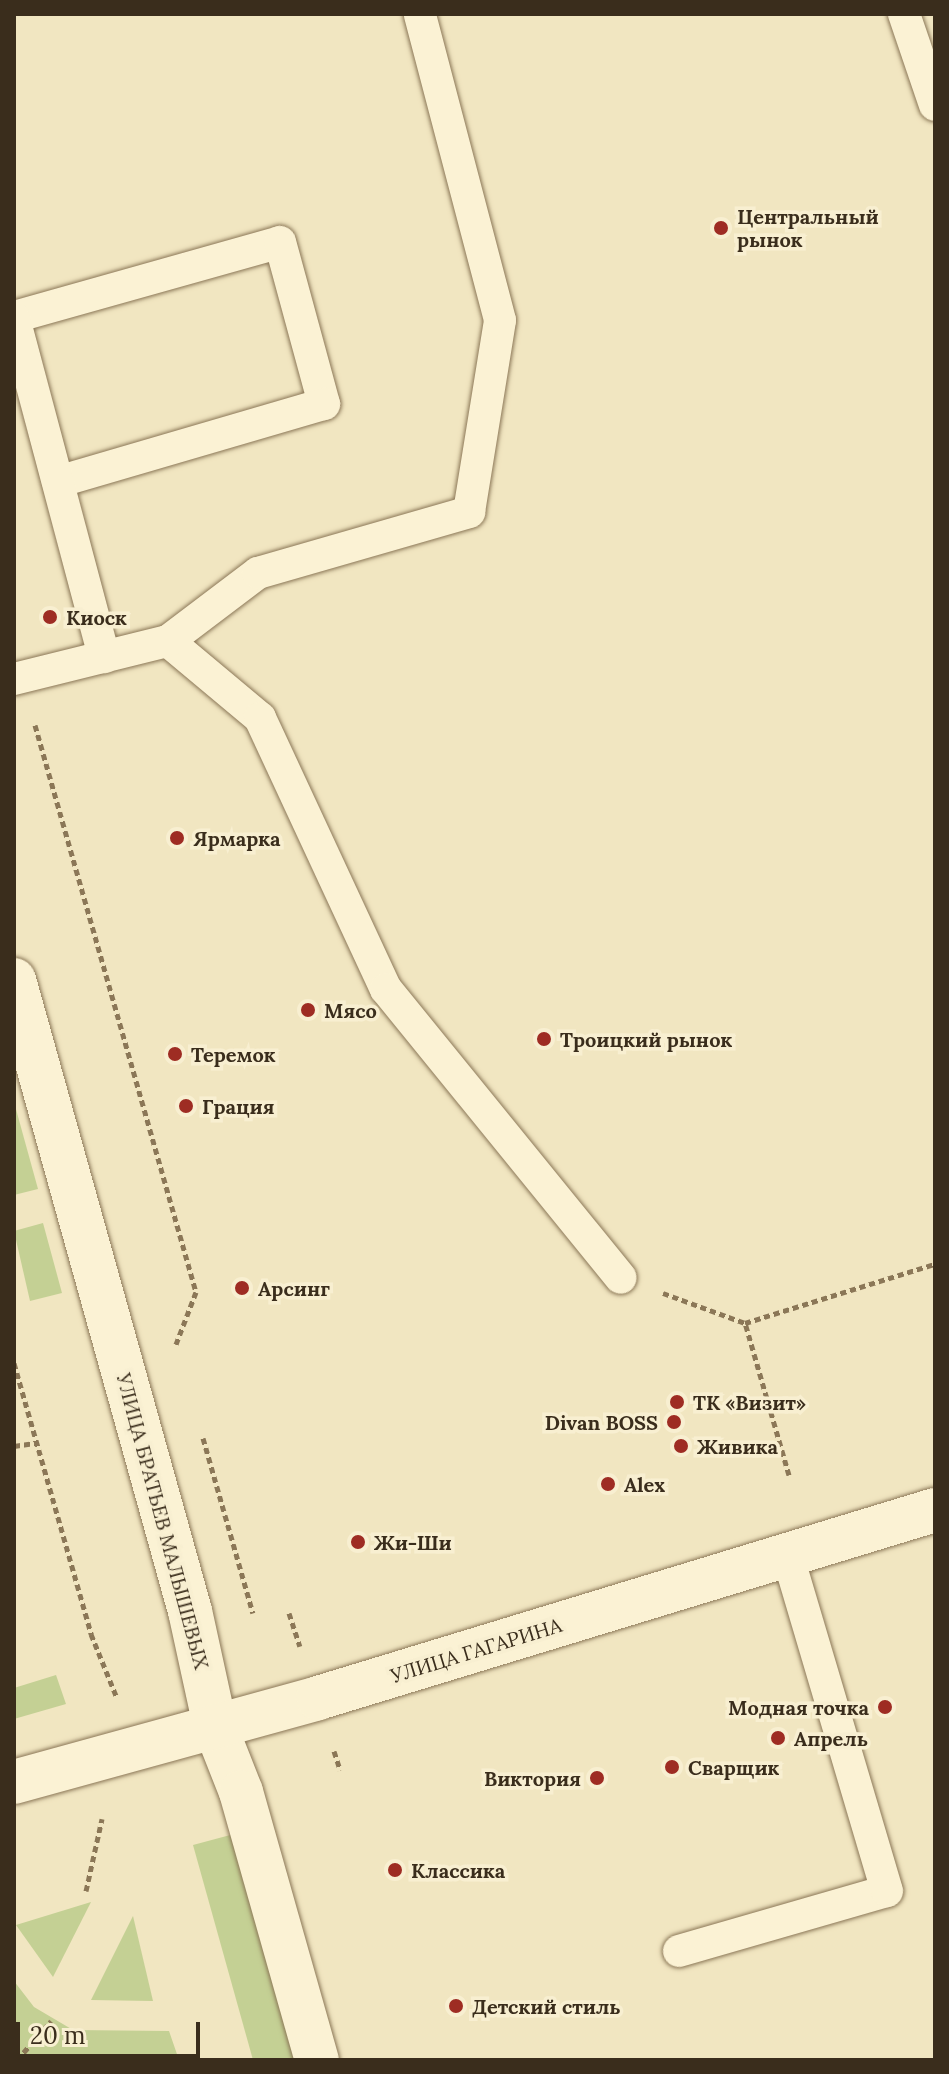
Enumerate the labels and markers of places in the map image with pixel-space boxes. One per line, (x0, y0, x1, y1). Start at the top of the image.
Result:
place label: Центральный рынок (737, 204, 879, 251)
marker: Центральный рынок (712, 219, 730, 237)
place label: Киоск (66, 605, 127, 629)
marker: Киоск (41, 608, 59, 626)
place label: Ярмарка (193, 826, 281, 850)
marker: Ярмарка (168, 829, 186, 847)
place label: Мясо (324, 998, 377, 1022)
marker: Мясо (299, 1001, 317, 1019)
place label: Троицкий рынок (560, 1027, 732, 1051)
marker: Троицкий рынок (535, 1030, 553, 1048)
place label: Теремок (191, 1042, 276, 1066)
marker: Теремок (166, 1045, 184, 1063)
place label: Грация (202, 1094, 275, 1118)
marker: Грация (177, 1097, 195, 1115)
place label: Арсинг (258, 1276, 330, 1300)
marker: Арсинг (233, 1279, 251, 1297)
place label: ТК «Визит» (693, 1390, 806, 1414)
marker: ТК «Визит» (668, 1393, 686, 1411)
place label: Divan BOSS (545, 1410, 658, 1434)
marker: Divan BOSS (665, 1413, 683, 1431)
place label: Живика (697, 1434, 778, 1458)
marker: Живика (672, 1437, 690, 1455)
place label: Alex (624, 1472, 665, 1496)
marker: Alex (599, 1475, 617, 1493)
place label: Жи-Ши (374, 1530, 452, 1554)
marker: Жи-Ши (349, 1533, 367, 1551)
place label: Модная точка (728, 1695, 869, 1719)
marker: Модная точка (876, 1698, 894, 1716)
place label: Апрель (794, 1726, 868, 1750)
marker: Апрель (769, 1729, 787, 1747)
place label: Сварщик (688, 1755, 779, 1779)
marker: Сварщик (663, 1758, 681, 1776)
place label: Виктория (484, 1766, 581, 1790)
marker: Виктория (588, 1769, 606, 1787)
place label: Классика (411, 1858, 505, 1882)
marker: Классика (386, 1861, 404, 1879)
place label: Детский стиль (472, 1994, 621, 2018)
marker: Детский стиль (447, 1997, 465, 2015)

